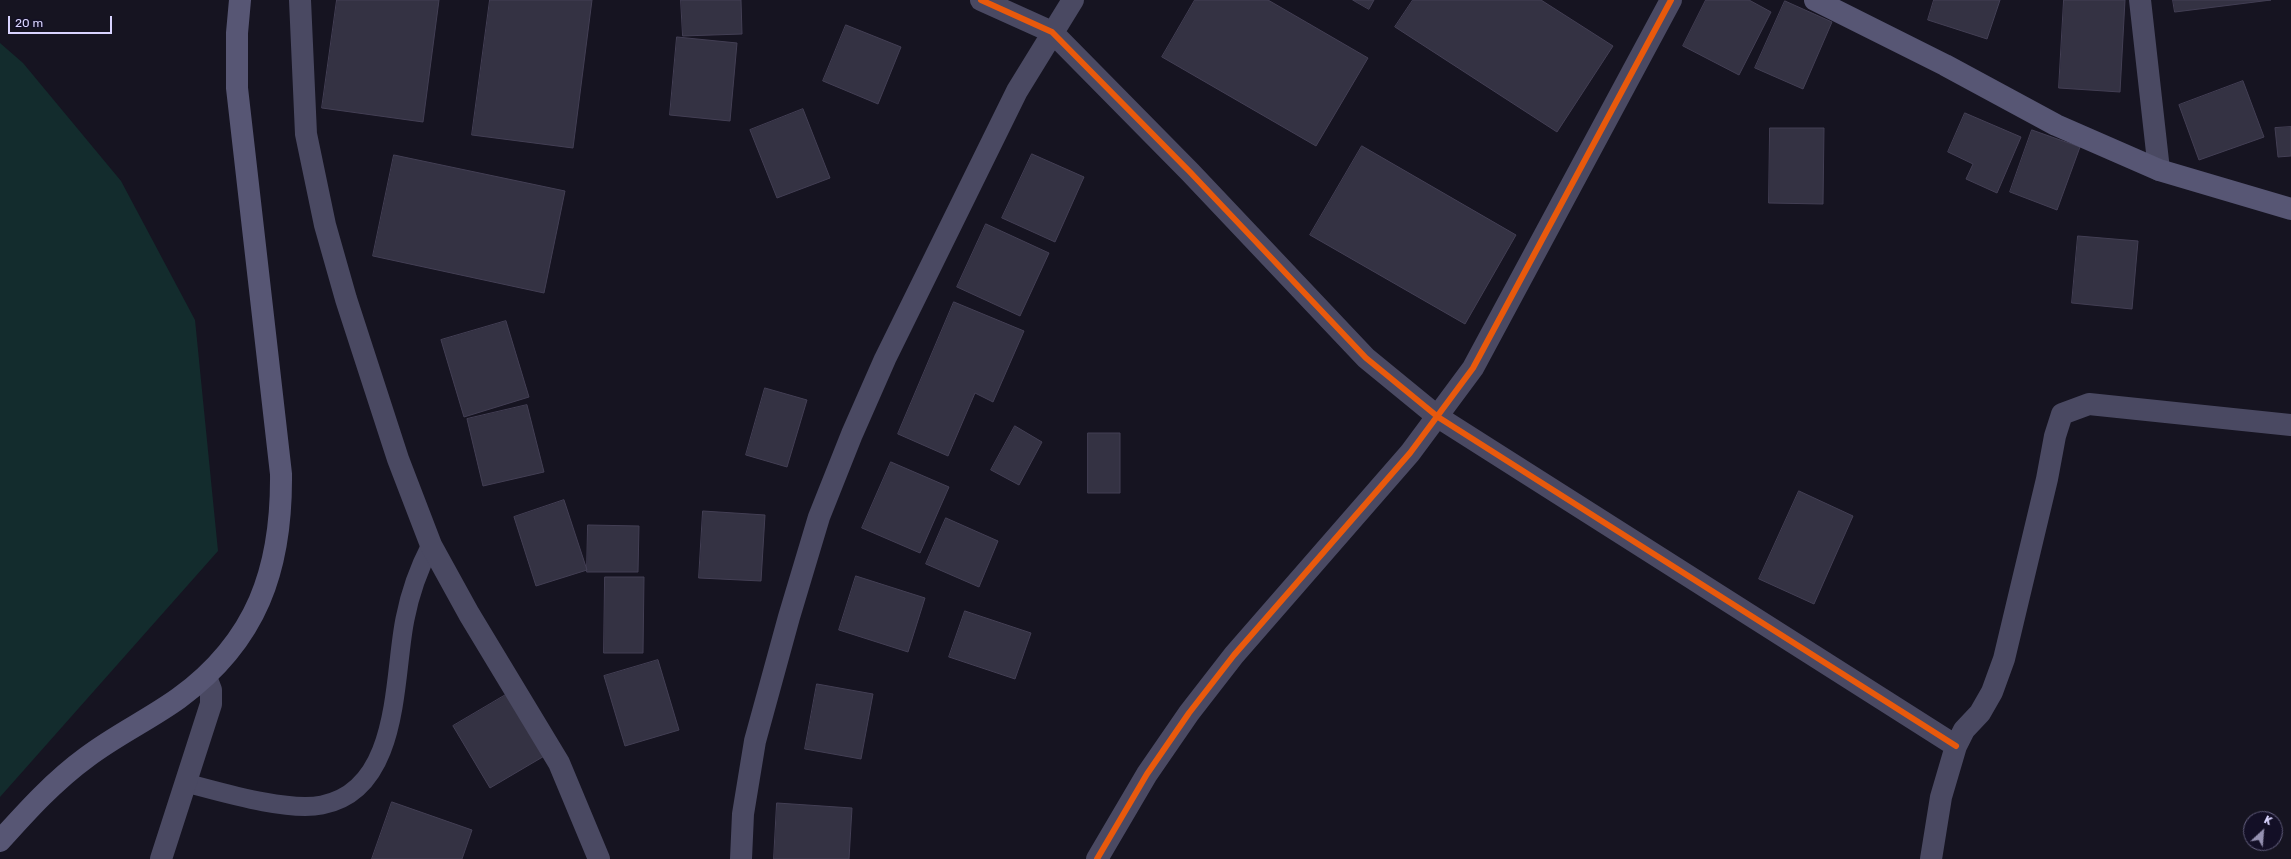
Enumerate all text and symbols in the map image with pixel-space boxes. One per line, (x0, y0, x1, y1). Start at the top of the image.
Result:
scale bar (10, 8, 114, 34)
text: 20 m (15, 16, 43, 30)
north arrow (2243, 811, 2283, 851)
text: K (2262, 813, 2274, 828)

